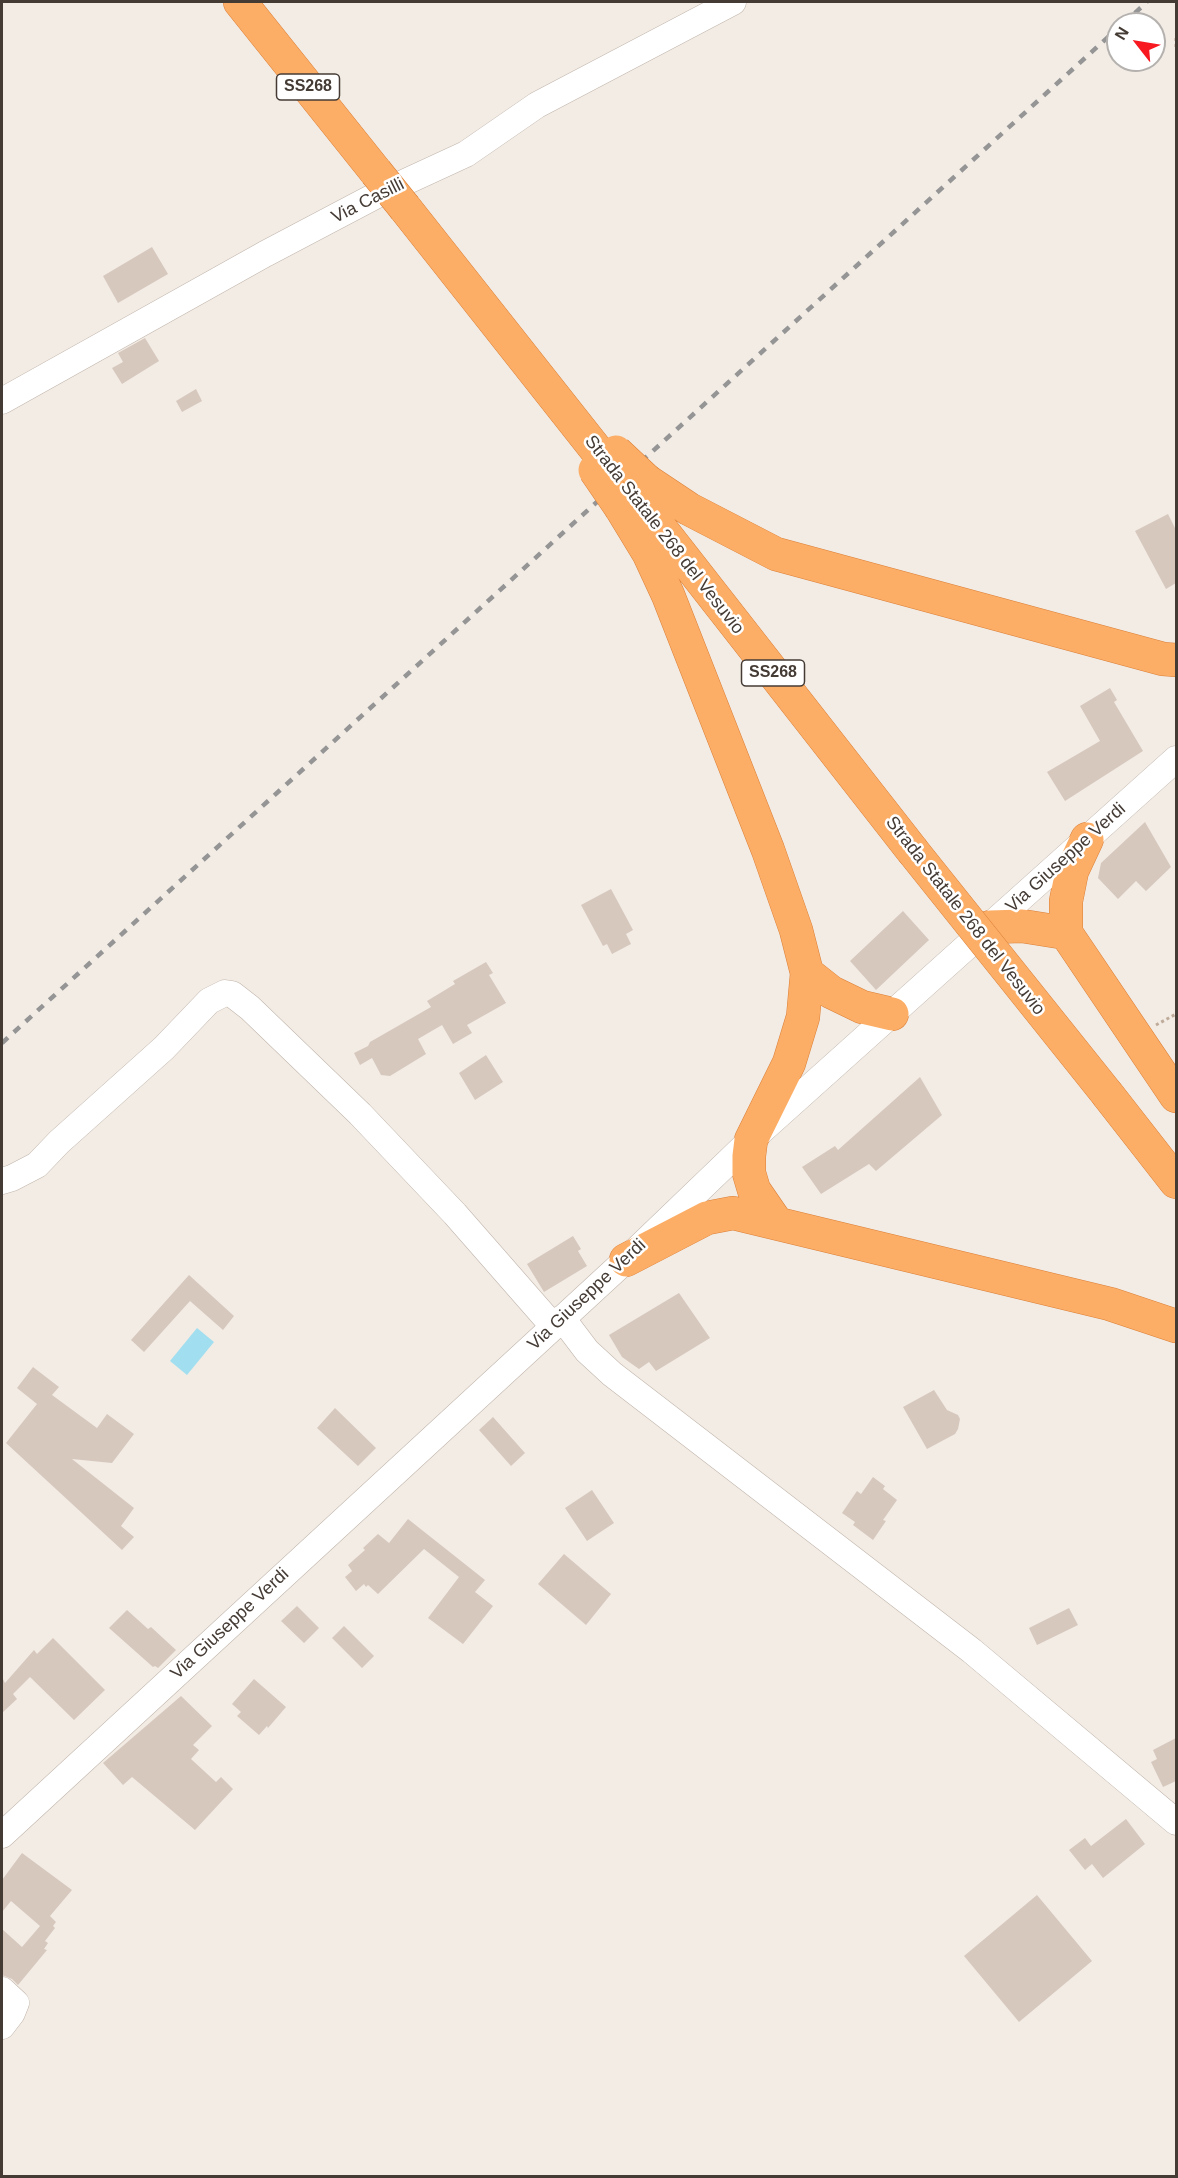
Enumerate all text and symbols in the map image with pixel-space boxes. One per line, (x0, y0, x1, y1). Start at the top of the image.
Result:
north arrow (1106, 12, 1166, 72)
text: N (1112, 24, 1132, 43)
road number: SS268 (276, 74, 340, 100)
street label: Via Casilli (328, 174, 408, 228)
street label: Strada Statale 268 del Vesuvio (580, 431, 748, 639)
road number: SS268 (742, 660, 804, 686)
street label: Via Giuseppe Verdi (1002, 799, 1130, 917)
street label: Strada Statale 268 del Vesuvio (881, 812, 1049, 1020)
street label: Via Giuseppe Verdi (523, 1235, 651, 1355)
street label: Via Giuseppe Verdi (166, 1564, 294, 1684)

